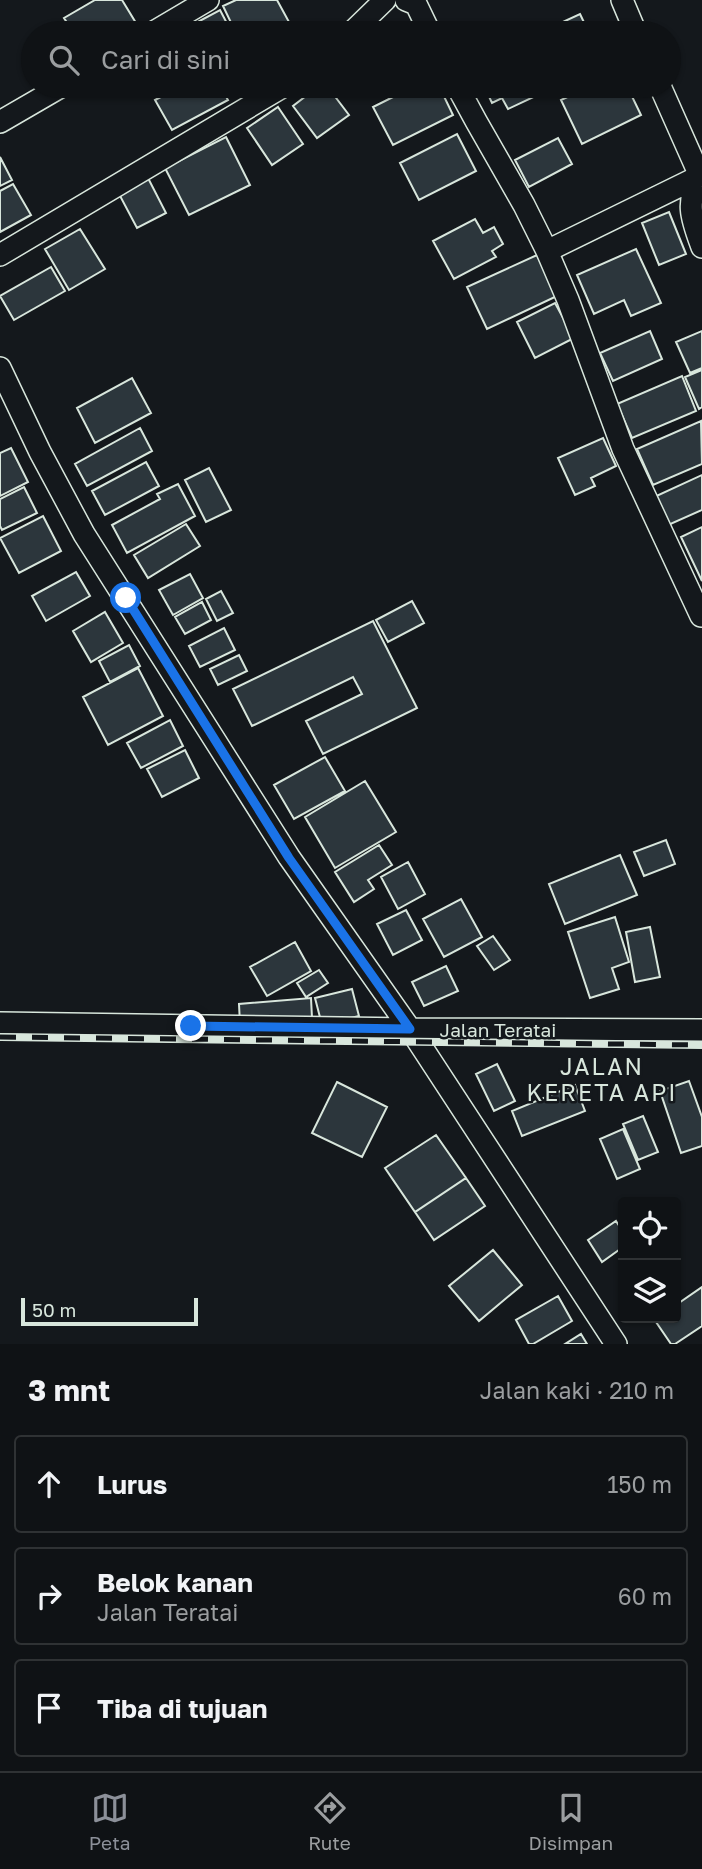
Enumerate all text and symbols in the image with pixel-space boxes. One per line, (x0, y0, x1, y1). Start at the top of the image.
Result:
search box (21, 21, 681, 98)
icon: search (45, 41, 83, 79)
text: Cari di sini (101, 44, 230, 75)
route start (110, 582, 141, 613)
route end (175, 1010, 206, 1041)
street label: Jalan Teratai (440, 1018, 556, 1041)
district label: JALAN KERETA API (526, 1052, 678, 1106)
map controls (618, 1197, 681, 1323)
button: locate (618, 1197, 681, 1260)
button: layers (618, 1260, 681, 1323)
scale bar (21, 1295, 198, 1327)
text: 50 m (32, 1298, 76, 1321)
text: 3 mnt (28, 1372, 110, 1408)
text: Jalan kaki · 210 m (480, 1376, 674, 1404)
icon: ahead (30, 1465, 68, 1503)
text: Lurus (97, 1469, 167, 1500)
text: 150 m (607, 1470, 672, 1498)
text: Belok kanan (97, 1567, 253, 1598)
icon: right (30, 1577, 68, 1615)
text: 60 m (618, 1582, 672, 1610)
text: Jalan Teratai (97, 1598, 238, 1626)
icon: arrive (30, 1689, 68, 1727)
text: Tiba di tujuan (97, 1693, 267, 1724)
tab: Peta (89, 1789, 130, 1854)
tab: Rute (308, 1789, 351, 1854)
tab: Disimpan (529, 1789, 613, 1854)

